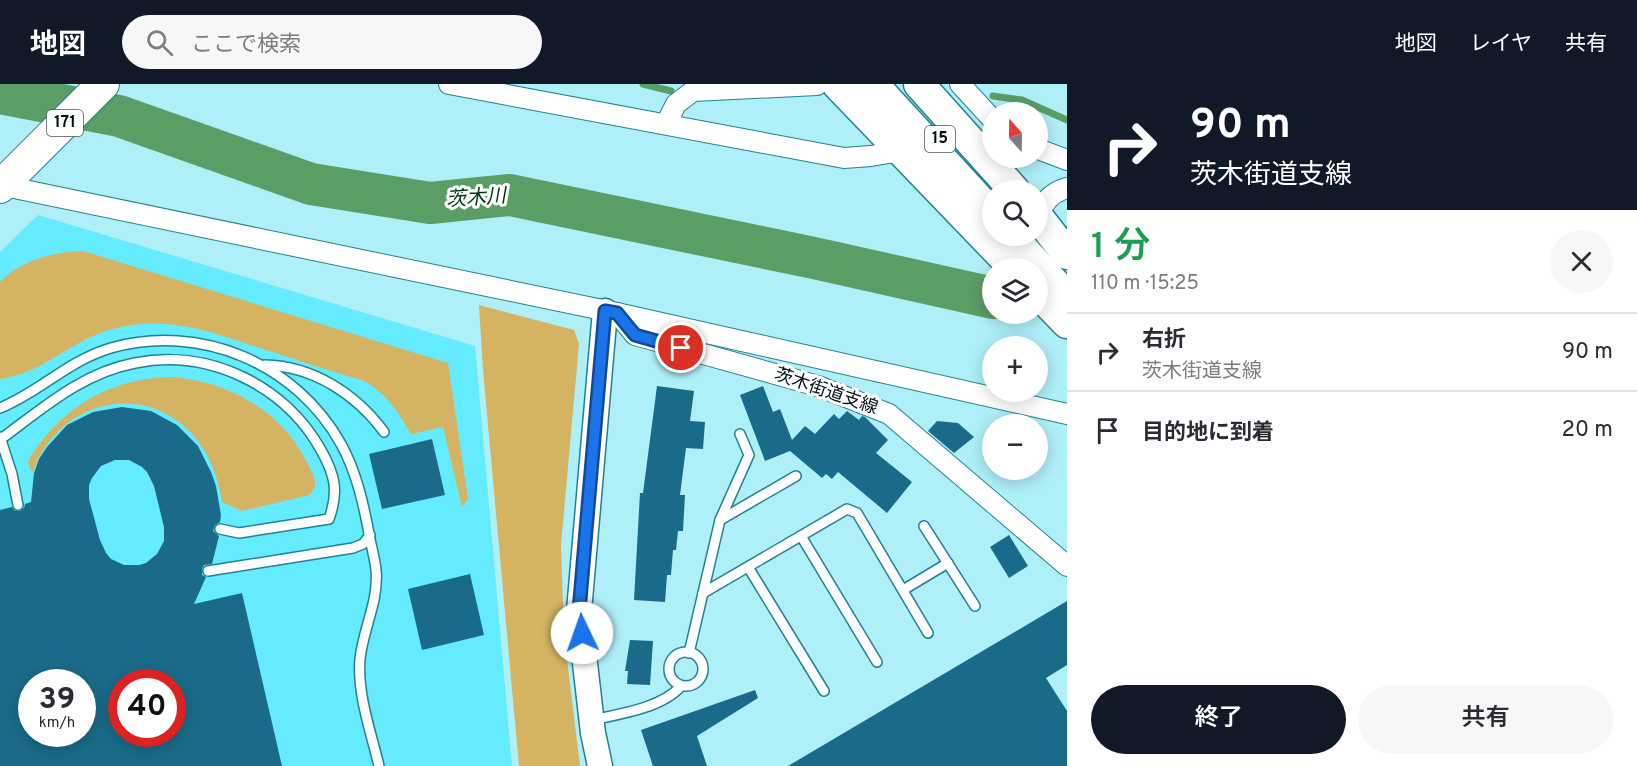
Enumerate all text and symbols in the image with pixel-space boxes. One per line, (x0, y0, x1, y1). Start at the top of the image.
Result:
search box (122, 15, 542, 69)
icon: search (143, 26, 176, 59)
text: 地図 (30, 28, 86, 64)
text: 地図 (1395, 31, 1437, 58)
text: レイヤ (1470, 31, 1532, 58)
text: 共有 (1565, 31, 1607, 58)
text: ここで検索 (191, 32, 301, 59)
text: 90 m (1190, 100, 1291, 153)
north arrow (982, 102, 1048, 168)
map controls (982, 102, 1048, 480)
icon: right (1091, 108, 1169, 186)
road number: 171 (47, 110, 83, 136)
road number: 15 (925, 126, 955, 152)
text: 茨木街道支線 (1190, 159, 1352, 193)
button: search (982, 180, 1048, 246)
water label: 茨木川 (445, 184, 509, 214)
text: 1 分 (1091, 225, 1150, 271)
button: close (1550, 230, 1613, 293)
button: layers (982, 258, 1048, 324)
text: 110 m · 15:25 (1091, 271, 1199, 297)
pin (655, 322, 706, 373)
text: 右折 (1142, 327, 1186, 354)
icon: arrive (664, 331, 697, 364)
button: + (982, 336, 1048, 402)
icon: right (1091, 336, 1124, 369)
text: 90 m (1562, 339, 1613, 366)
text: 茨木街道支線 (1142, 359, 1262, 385)
street label: 茨木街道支線 (771, 364, 881, 420)
button: − (982, 414, 1048, 480)
icon: arrive (1091, 414, 1124, 447)
text: 20 m (1562, 417, 1613, 444)
text: 目的地に到着 (1142, 420, 1274, 447)
position arrow (550, 601, 614, 665)
speed limit sign: 40 (108, 669, 186, 747)
text: 39 (39, 682, 75, 719)
button: 終了 (1091, 685, 1346, 754)
button: 共有 (1358, 685, 1613, 754)
text: km/h (39, 714, 75, 733)

